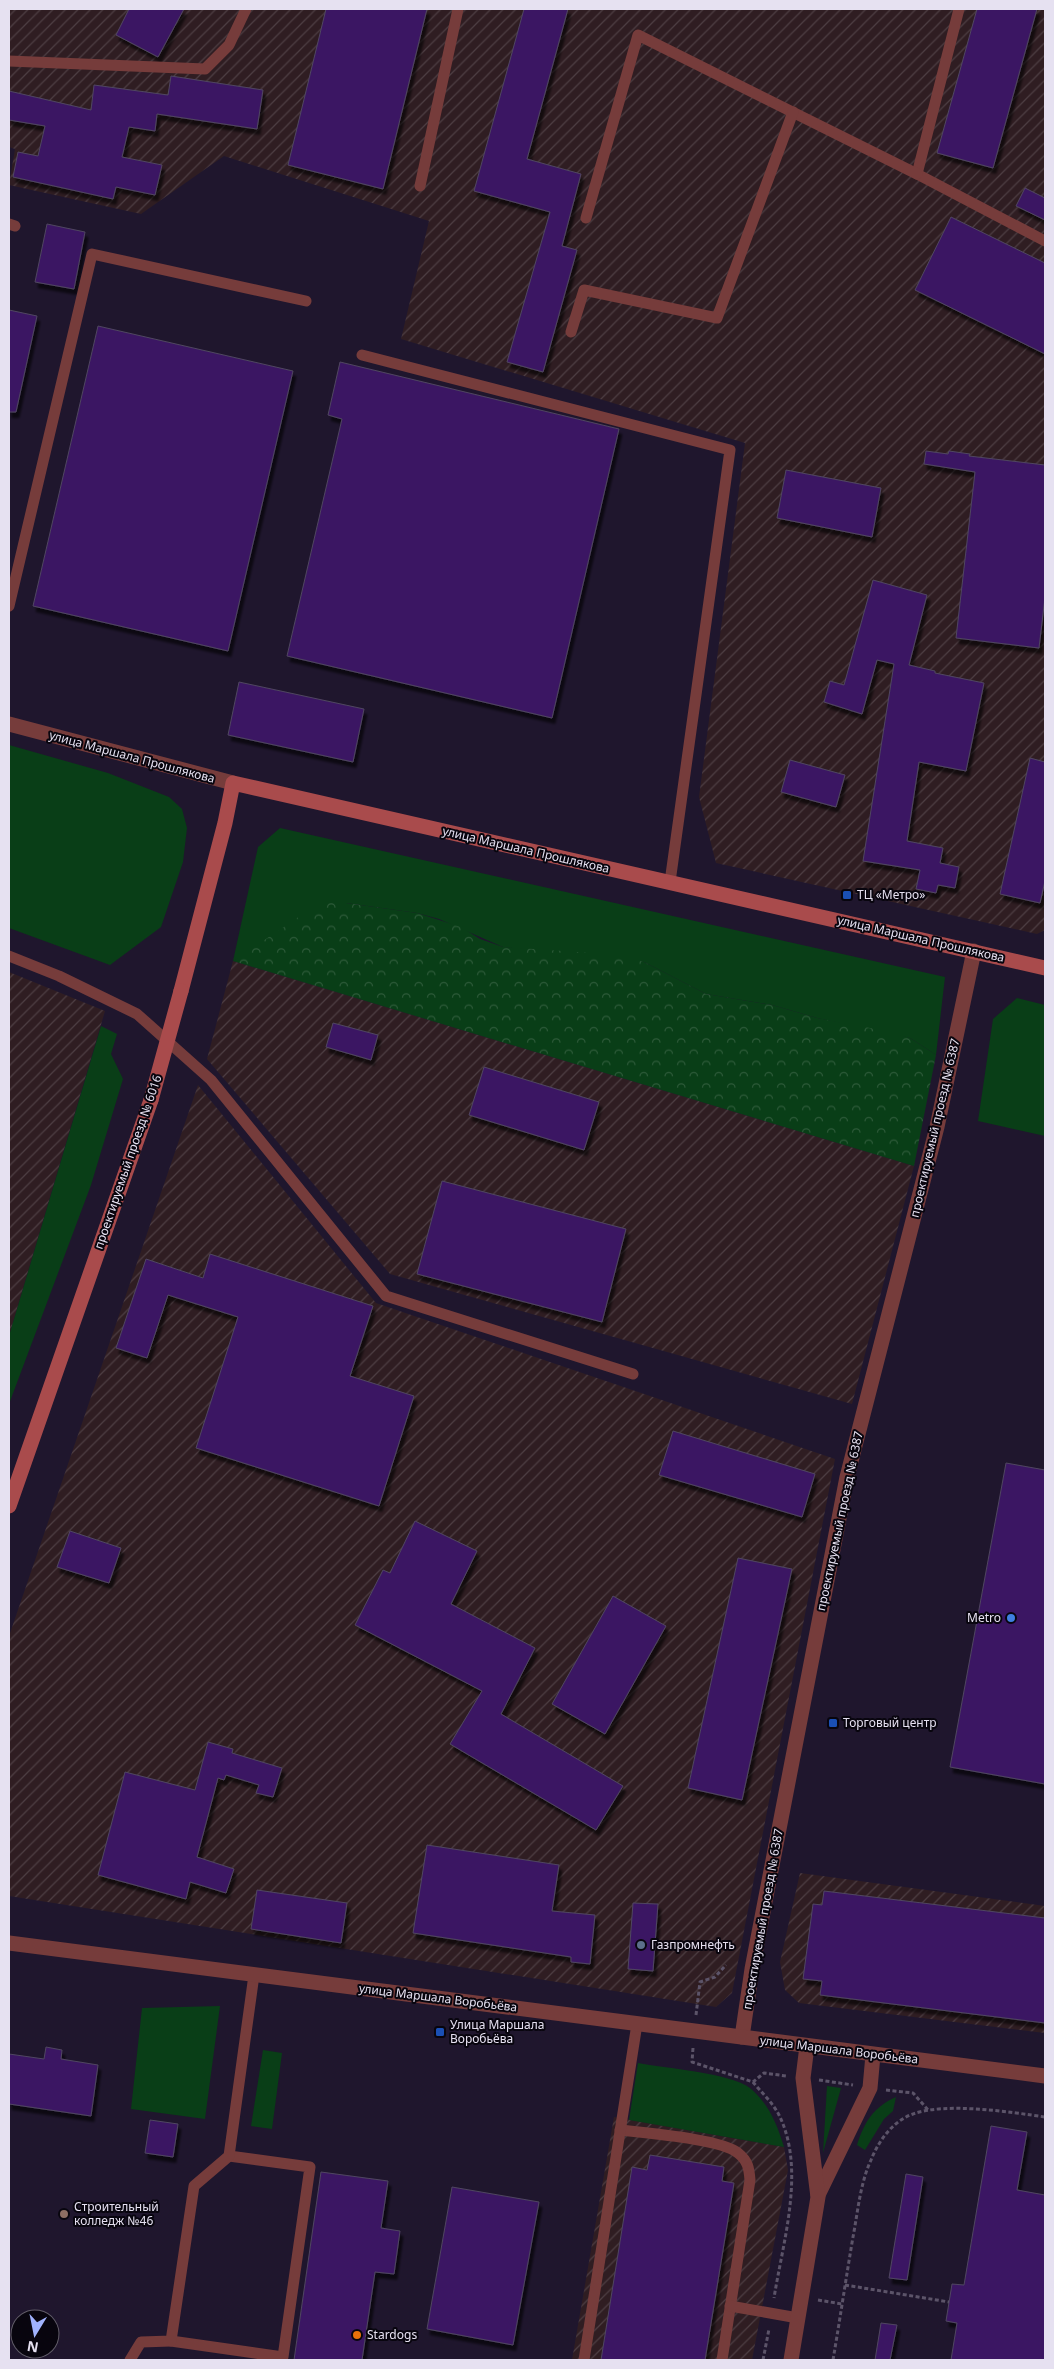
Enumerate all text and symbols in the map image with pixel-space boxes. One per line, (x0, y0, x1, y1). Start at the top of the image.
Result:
street label: улица Маршала Прошлякова (47, 726, 217, 787)
street label: улица Маршала Прошлякова (441, 822, 611, 877)
place label: ТЦ «Метро» (857, 886, 925, 903)
marker: ТЦ «Метро» (841, 889, 853, 901)
street label: улица Маршала Прошлякова (836, 911, 1006, 966)
street label: проектируемый проезд № 6387 (906, 1037, 963, 1219)
street label: проектируемый проезд № 6016 (90, 1072, 165, 1251)
street label: проектируемый проезд № 6387 (812, 1429, 867, 1612)
place label: Metro (967, 1609, 1001, 1626)
marker: Metro (1005, 1612, 1017, 1624)
place label: Торговый центр (843, 1714, 937, 1731)
marker: Торговый центр (827, 1717, 839, 1729)
street label: проектируемый проезд № 6387 (738, 1827, 787, 2011)
place label: Газпромнефть (651, 1936, 735, 1953)
marker: Газпромнефть (635, 1939, 647, 1951)
street label: улица Маршала Воробьёва (358, 1979, 518, 2016)
place label: Улица Маршала Воробьёва (450, 2016, 544, 2047)
marker: Улица Маршала Воробьёва (434, 2026, 446, 2038)
street label: улица Маршала Воробьёва (759, 2031, 919, 2068)
place label: Строительный колледж №46 (74, 2198, 159, 2229)
marker: Строительный колледж №46 (58, 2208, 70, 2220)
north arrow (10, 2309, 60, 2359)
place label: Stardogs (367, 2326, 417, 2343)
marker: Stardogs (351, 2329, 363, 2341)
text: N (25, 2337, 40, 2358)

